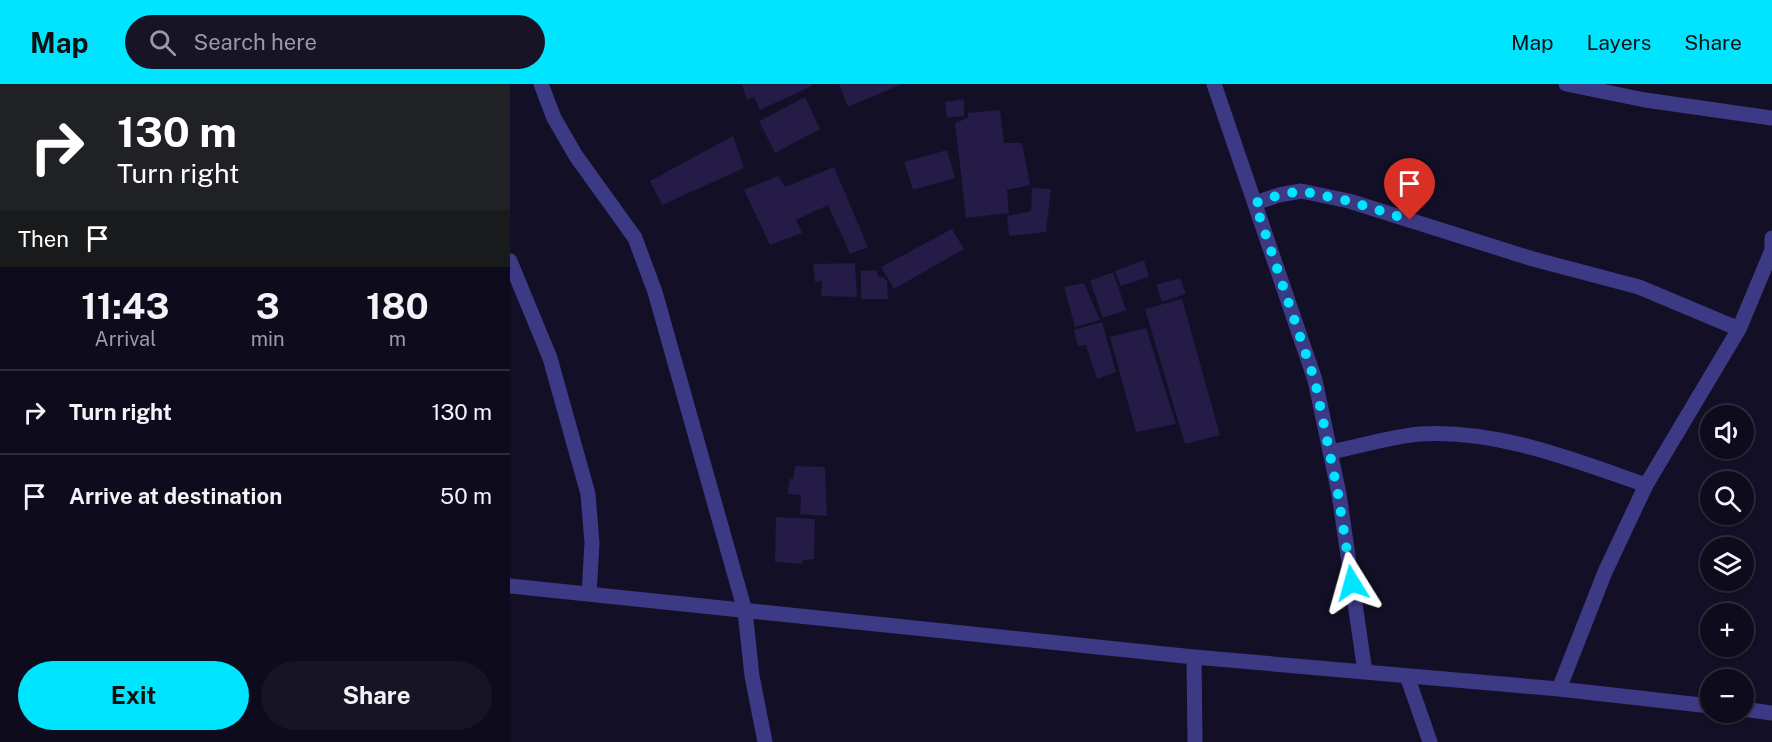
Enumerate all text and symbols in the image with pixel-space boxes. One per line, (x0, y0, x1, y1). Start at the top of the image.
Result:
search box (125, 15, 545, 69)
text: Map (30, 26, 89, 59)
icon: search (146, 26, 179, 59)
text: Search here (194, 29, 317, 55)
text: Map (1511, 30, 1554, 55)
text: Layers (1587, 30, 1651, 55)
text: Share (1684, 30, 1742, 55)
text: 130 m (117, 107, 237, 156)
icon: right (18, 108, 96, 186)
text: Turn right (117, 157, 240, 189)
pin (1384, 158, 1435, 220)
icon: arrive (1393, 167, 1426, 200)
icon: arrive (81, 222, 114, 255)
text: Then (18, 226, 69, 252)
text: 11:43 (81, 285, 169, 327)
text: 3 (256, 285, 280, 327)
text: 180 (366, 285, 429, 327)
text: Arrival (94, 327, 156, 351)
text: min (251, 327, 285, 351)
text: m (389, 327, 406, 351)
icon: right (18, 396, 51, 429)
text: Turn right (69, 399, 172, 425)
text: 130 m (431, 399, 492, 425)
map controls (1700, 405, 1754, 723)
button: sound (1700, 405, 1754, 459)
button: search (1700, 471, 1754, 525)
icon: arrive (18, 480, 51, 513)
text: Arrive at destination (69, 483, 282, 509)
text: 50 m (440, 483, 492, 509)
button: layers (1700, 537, 1754, 591)
position arrow (1320, 551, 1384, 615)
button: + (1700, 603, 1754, 657)
button: Exit (18, 661, 249, 730)
button: Share (261, 661, 492, 730)
button: − (1700, 669, 1754, 723)

